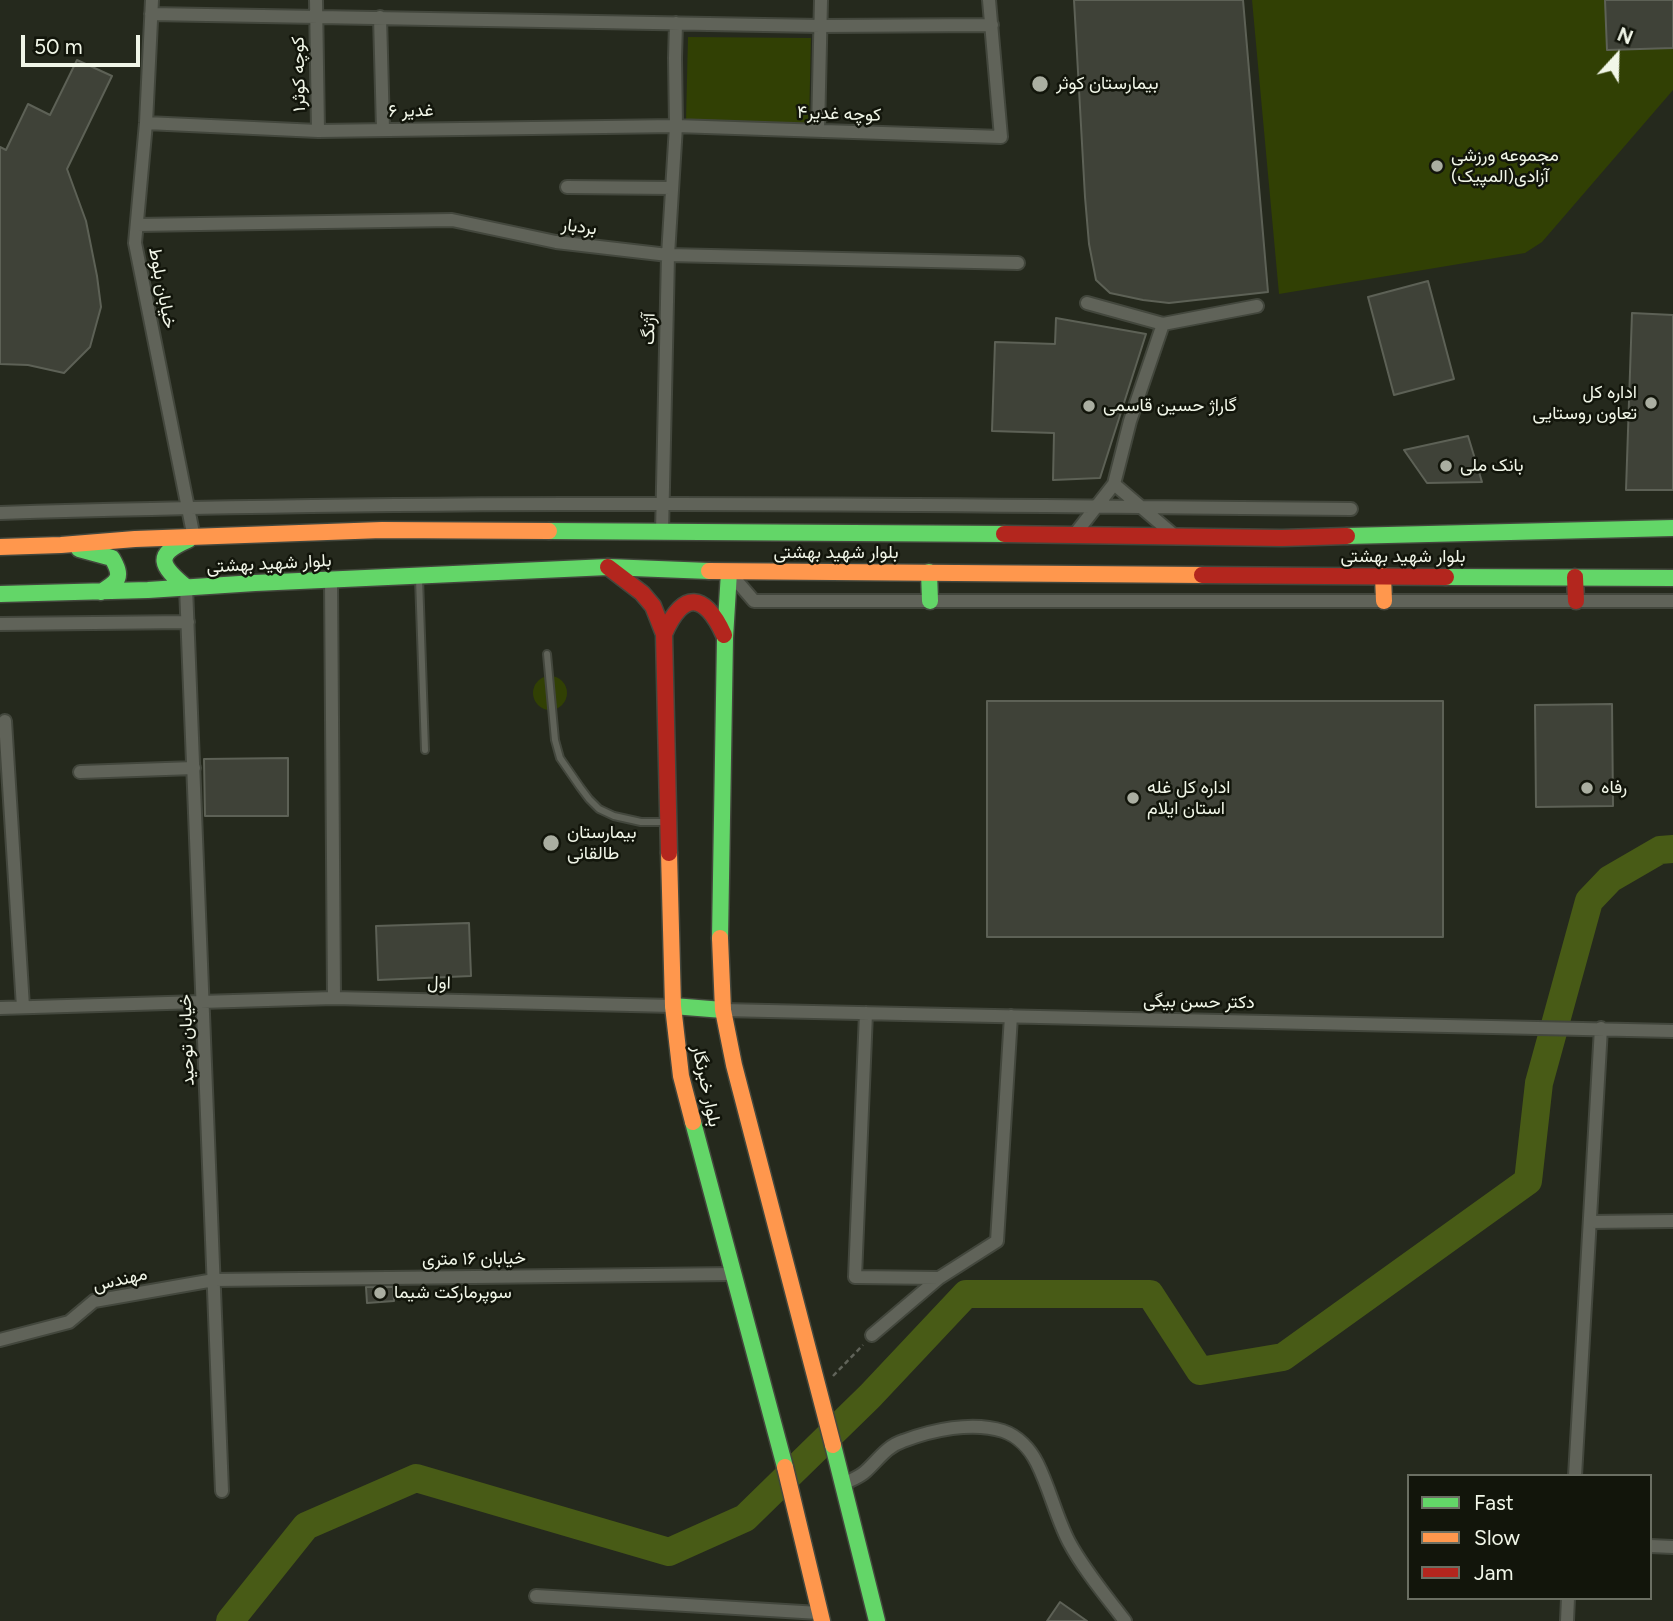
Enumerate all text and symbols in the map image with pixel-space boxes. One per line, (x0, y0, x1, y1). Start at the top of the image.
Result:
scale bar (24, 21, 144, 65)
north arrow (1582, 21, 1652, 91)
text: N (1614, 23, 1636, 49)
text: 50 m (34, 34, 83, 59)
street label: کوچه کوثر۱ (288, 36, 310, 112)
place label: بیمارستان کوثر (1056, 73, 1159, 95)
marker: بیمارستان کوثر (1030, 74, 1050, 94)
street label: غدیر ۶ (388, 100, 434, 122)
street label: کوچه غدیر۴ (797, 102, 881, 126)
place label: مجموعه ورزشی آزادی(المپیک) (1451, 145, 1559, 188)
marker: مجموعه ورزشی آزادی(المپیک) (1429, 158, 1445, 174)
street label: بردبار (560, 214, 598, 240)
street label: خیابان بلوط (144, 246, 180, 330)
street label: آژنگ (638, 313, 660, 345)
place label: اداره کل تعاون روستایی (1532, 382, 1637, 424)
place label: گاراژ حسین قاسمی (1103, 395, 1237, 417)
marker: اداره کل تعاون روستایی (1643, 395, 1659, 411)
marker: گاراژ حسین قاسمی (1081, 398, 1097, 414)
place label: بانک ملی (1460, 455, 1524, 477)
marker: بانک ملی (1438, 458, 1454, 474)
street label: بلوار شهید بهشتی (773, 542, 899, 564)
street label: بلوار شهید بهشتی (1340, 546, 1466, 568)
street label: بلوار شهید بهشتی (206, 550, 332, 578)
place label: اداره کل غله استان ایلام (1147, 777, 1230, 820)
place label: رفاه (1601, 777, 1627, 799)
marker: رفاه (1579, 780, 1595, 796)
marker: اداره کل غله استان ایلام (1125, 790, 1141, 806)
place label: بیمارستان طالقانی (567, 822, 637, 864)
marker: بیمارستان طالقانی (541, 833, 561, 853)
street label: اول (427, 972, 451, 994)
street label: دکتر حسن بیگی (1143, 990, 1255, 1014)
street label: خیابان توحید (175, 994, 199, 1086)
street label: بلوار خبرنگار (687, 1043, 725, 1129)
street label: خیابان ۱۶ متری (422, 1247, 526, 1271)
street label: مهندس (91, 1263, 149, 1297)
place label: سوپرمارکت شیما (394, 1282, 512, 1304)
marker: سوپرمارکت شیما (372, 1285, 388, 1301)
legend (1407, 1474, 1652, 1600)
text: Fast (1474, 1490, 1514, 1515)
text: Slow (1474, 1525, 1520, 1550)
text: Jam (1474, 1560, 1513, 1585)

